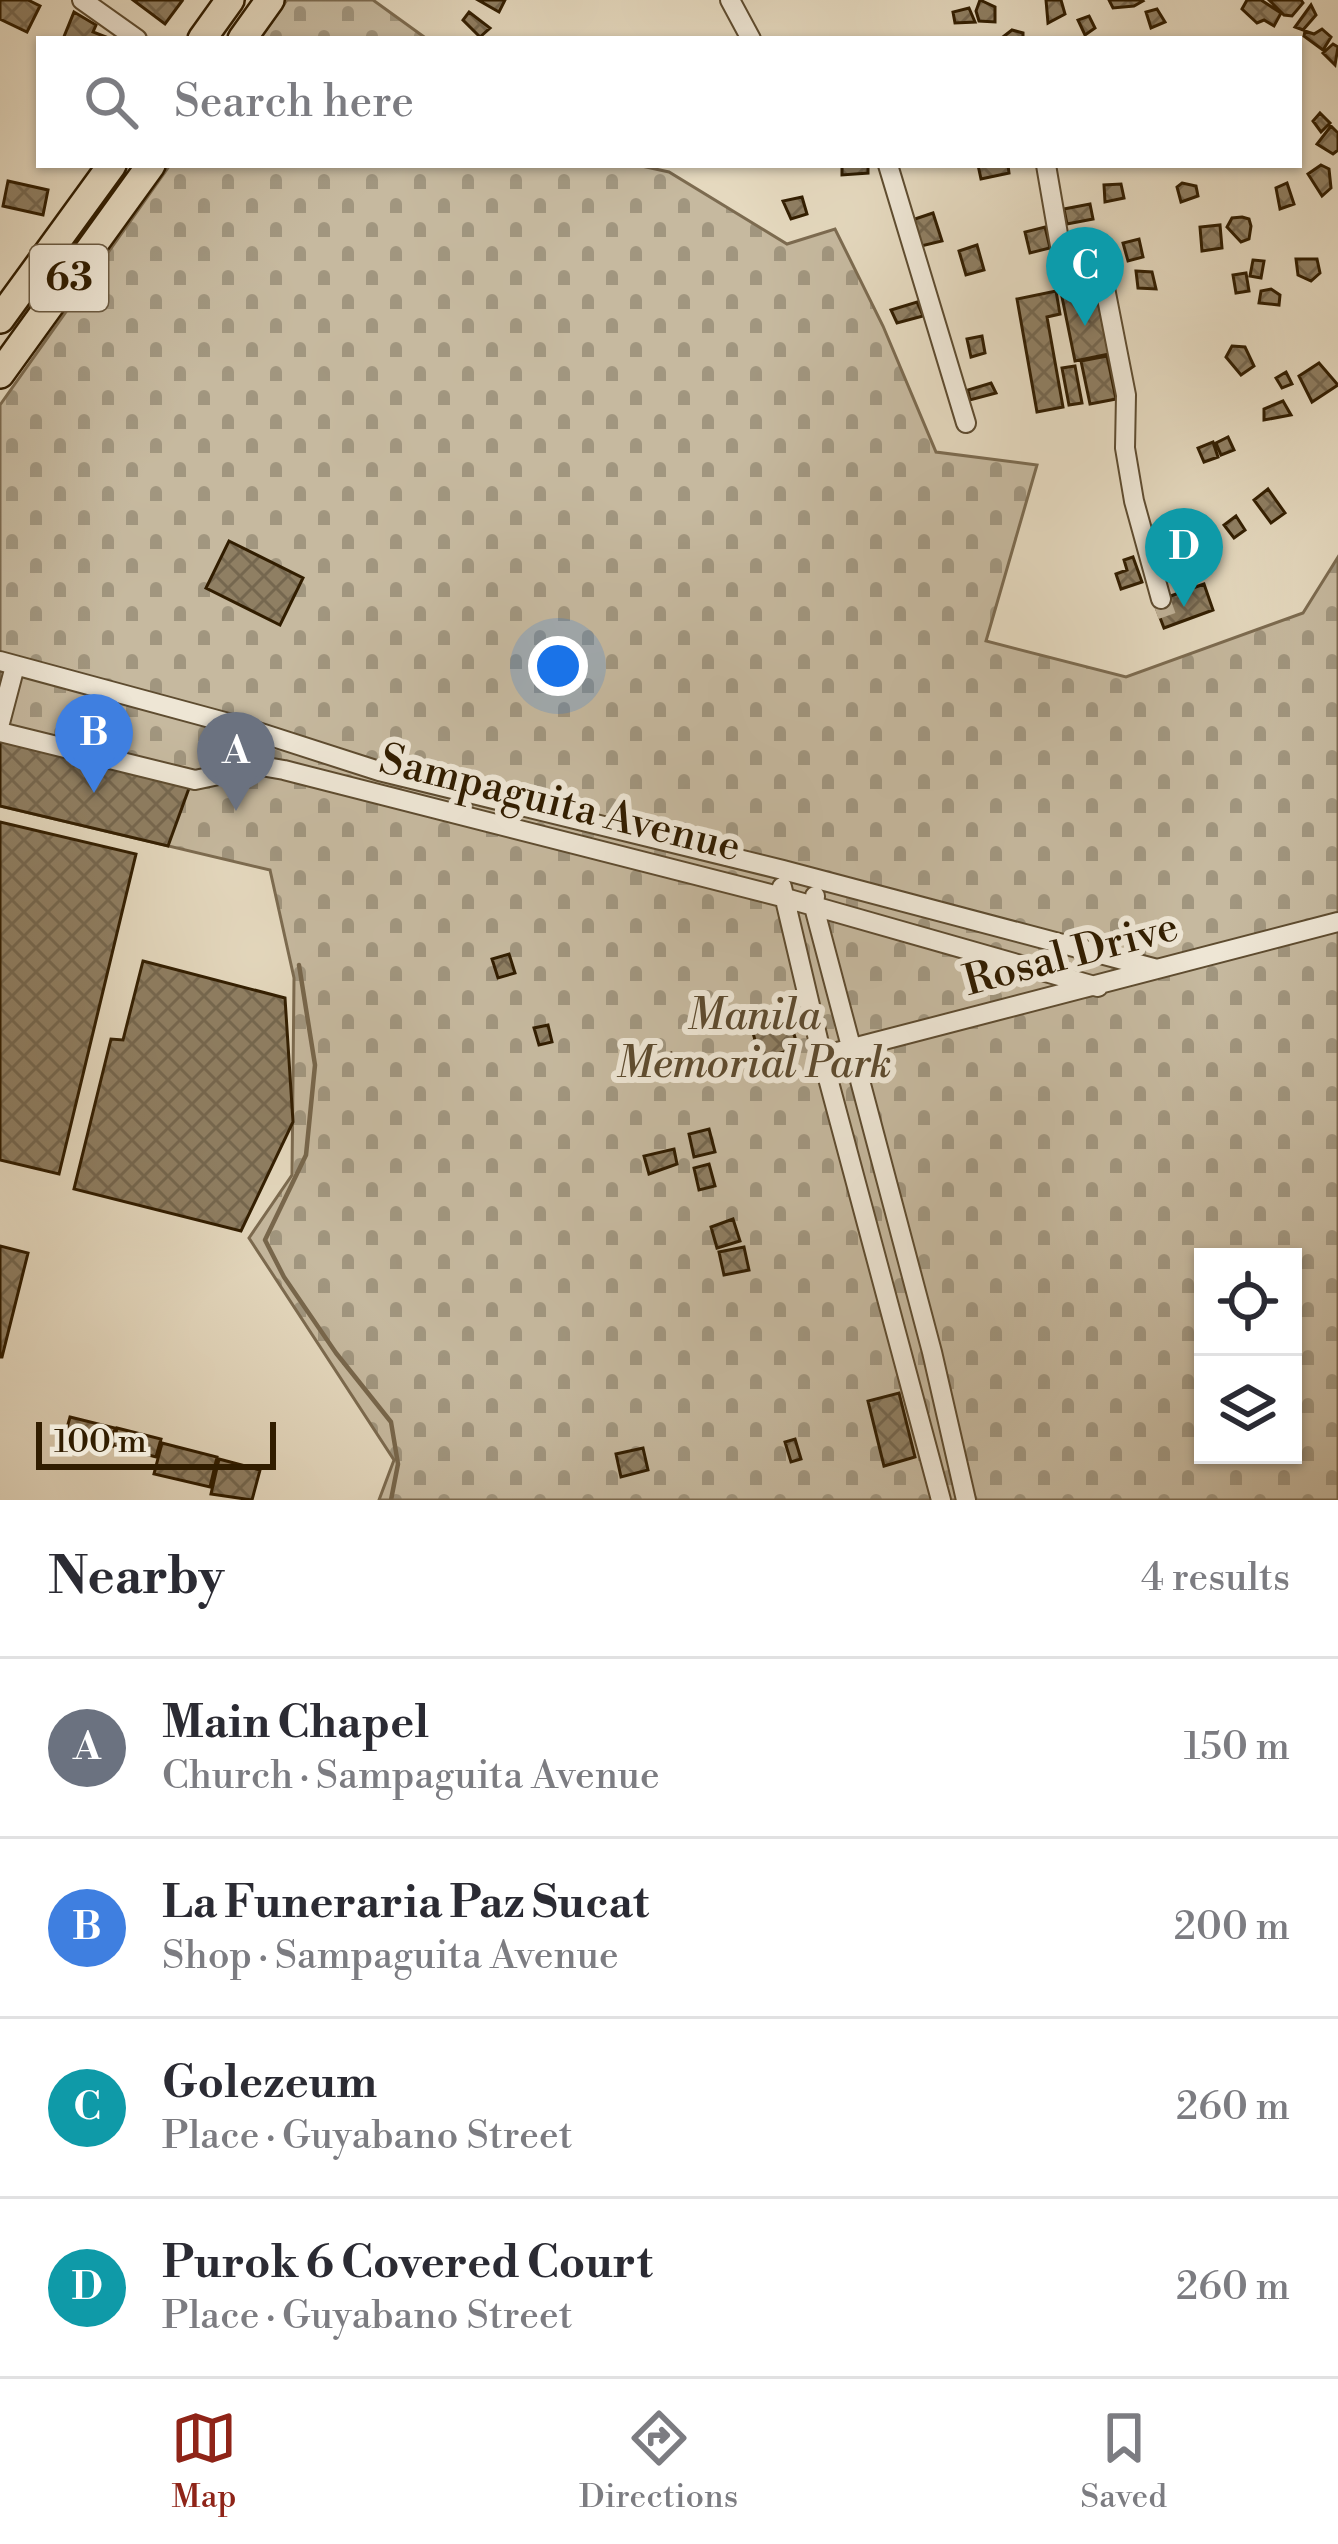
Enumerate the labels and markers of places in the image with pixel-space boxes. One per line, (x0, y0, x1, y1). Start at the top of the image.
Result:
pin: C (1046, 227, 1124, 326)
pin: D (1145, 508, 1223, 607)
pin: B (55, 694, 133, 793)
pin: A (197, 712, 275, 811)

